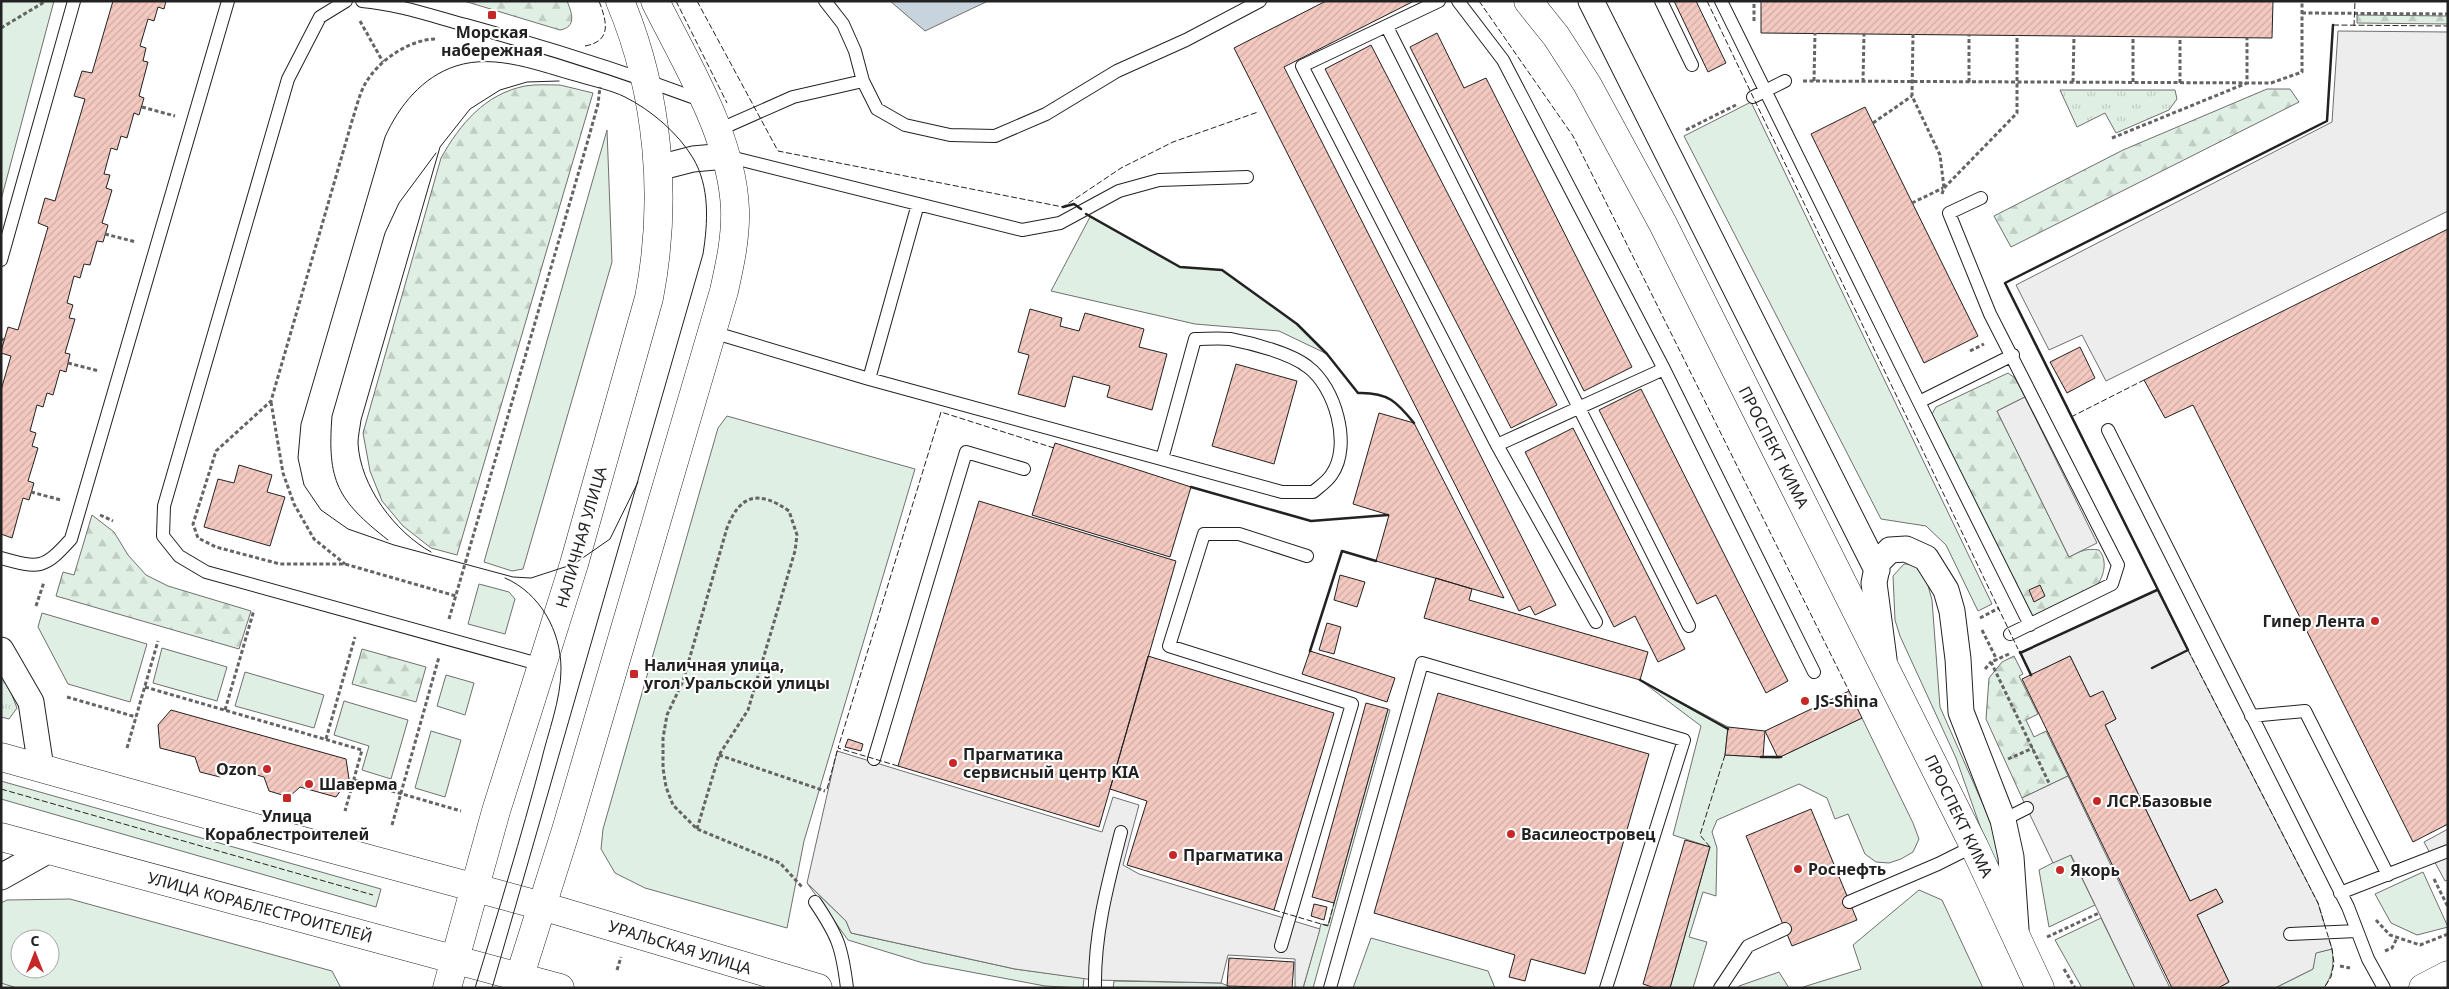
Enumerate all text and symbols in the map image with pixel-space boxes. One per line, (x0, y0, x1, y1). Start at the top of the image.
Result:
marker: Морская набережная (486, 9, 498, 21)
place label: Морская набережная (441, 21, 543, 61)
street label: ПРОСПЕКТ КИМА (1734, 382, 1815, 513)
street label: НАЛИЧНАЯ УЛИЦА (550, 463, 612, 610)
place label: Гипер Лента (2262, 610, 2365, 632)
marker: Гипер Лента (2369, 615, 2381, 627)
place label: Наличная улица, угол Уральской улицы (643, 654, 830, 694)
marker: Наличная улица, угол Уральской улицы (628, 668, 640, 680)
place label: JS-Shina (1813, 690, 1878, 712)
marker: JS-Shina (1799, 695, 1811, 707)
place label: Прагматика сервисный центр KIA (963, 743, 1140, 783)
street label: ПРОСПЕКТ КИМА (1920, 751, 1999, 882)
marker: Прагматика сервисный центр KIA (947, 757, 959, 769)
place label: Ozon (216, 758, 257, 780)
marker: Ozon (261, 763, 273, 775)
place label: Шаверма (319, 773, 398, 795)
marker: Шаверма (303, 778, 315, 790)
place label: ЛСР.Базовые (2107, 790, 2212, 812)
marker: Улица Кораблестроителей (281, 792, 293, 804)
marker: ЛСР.Базовые (2091, 795, 2103, 807)
place label: Улица Кораблестроителей (205, 805, 369, 845)
place label: Василеостровец (1521, 823, 1656, 845)
marker: Василеостровец (1505, 828, 1517, 840)
place label: Прагматика (1183, 844, 1283, 866)
marker: Прагматика (1167, 849, 1179, 861)
place label: Роснефть (1808, 858, 1886, 880)
place label: Якорь (2070, 859, 2120, 881)
marker: Роснефть (1792, 863, 1804, 875)
marker: Якорь (2054, 864, 2066, 876)
street label: УЛИЦА КОРАБЛЕСТРОИТЕЛЕЙ (145, 866, 375, 948)
street label: УРАЛЬСКАЯ УЛИЦА (606, 915, 755, 979)
north arrow (10, 929, 60, 979)
text: С (30, 931, 40, 950)

